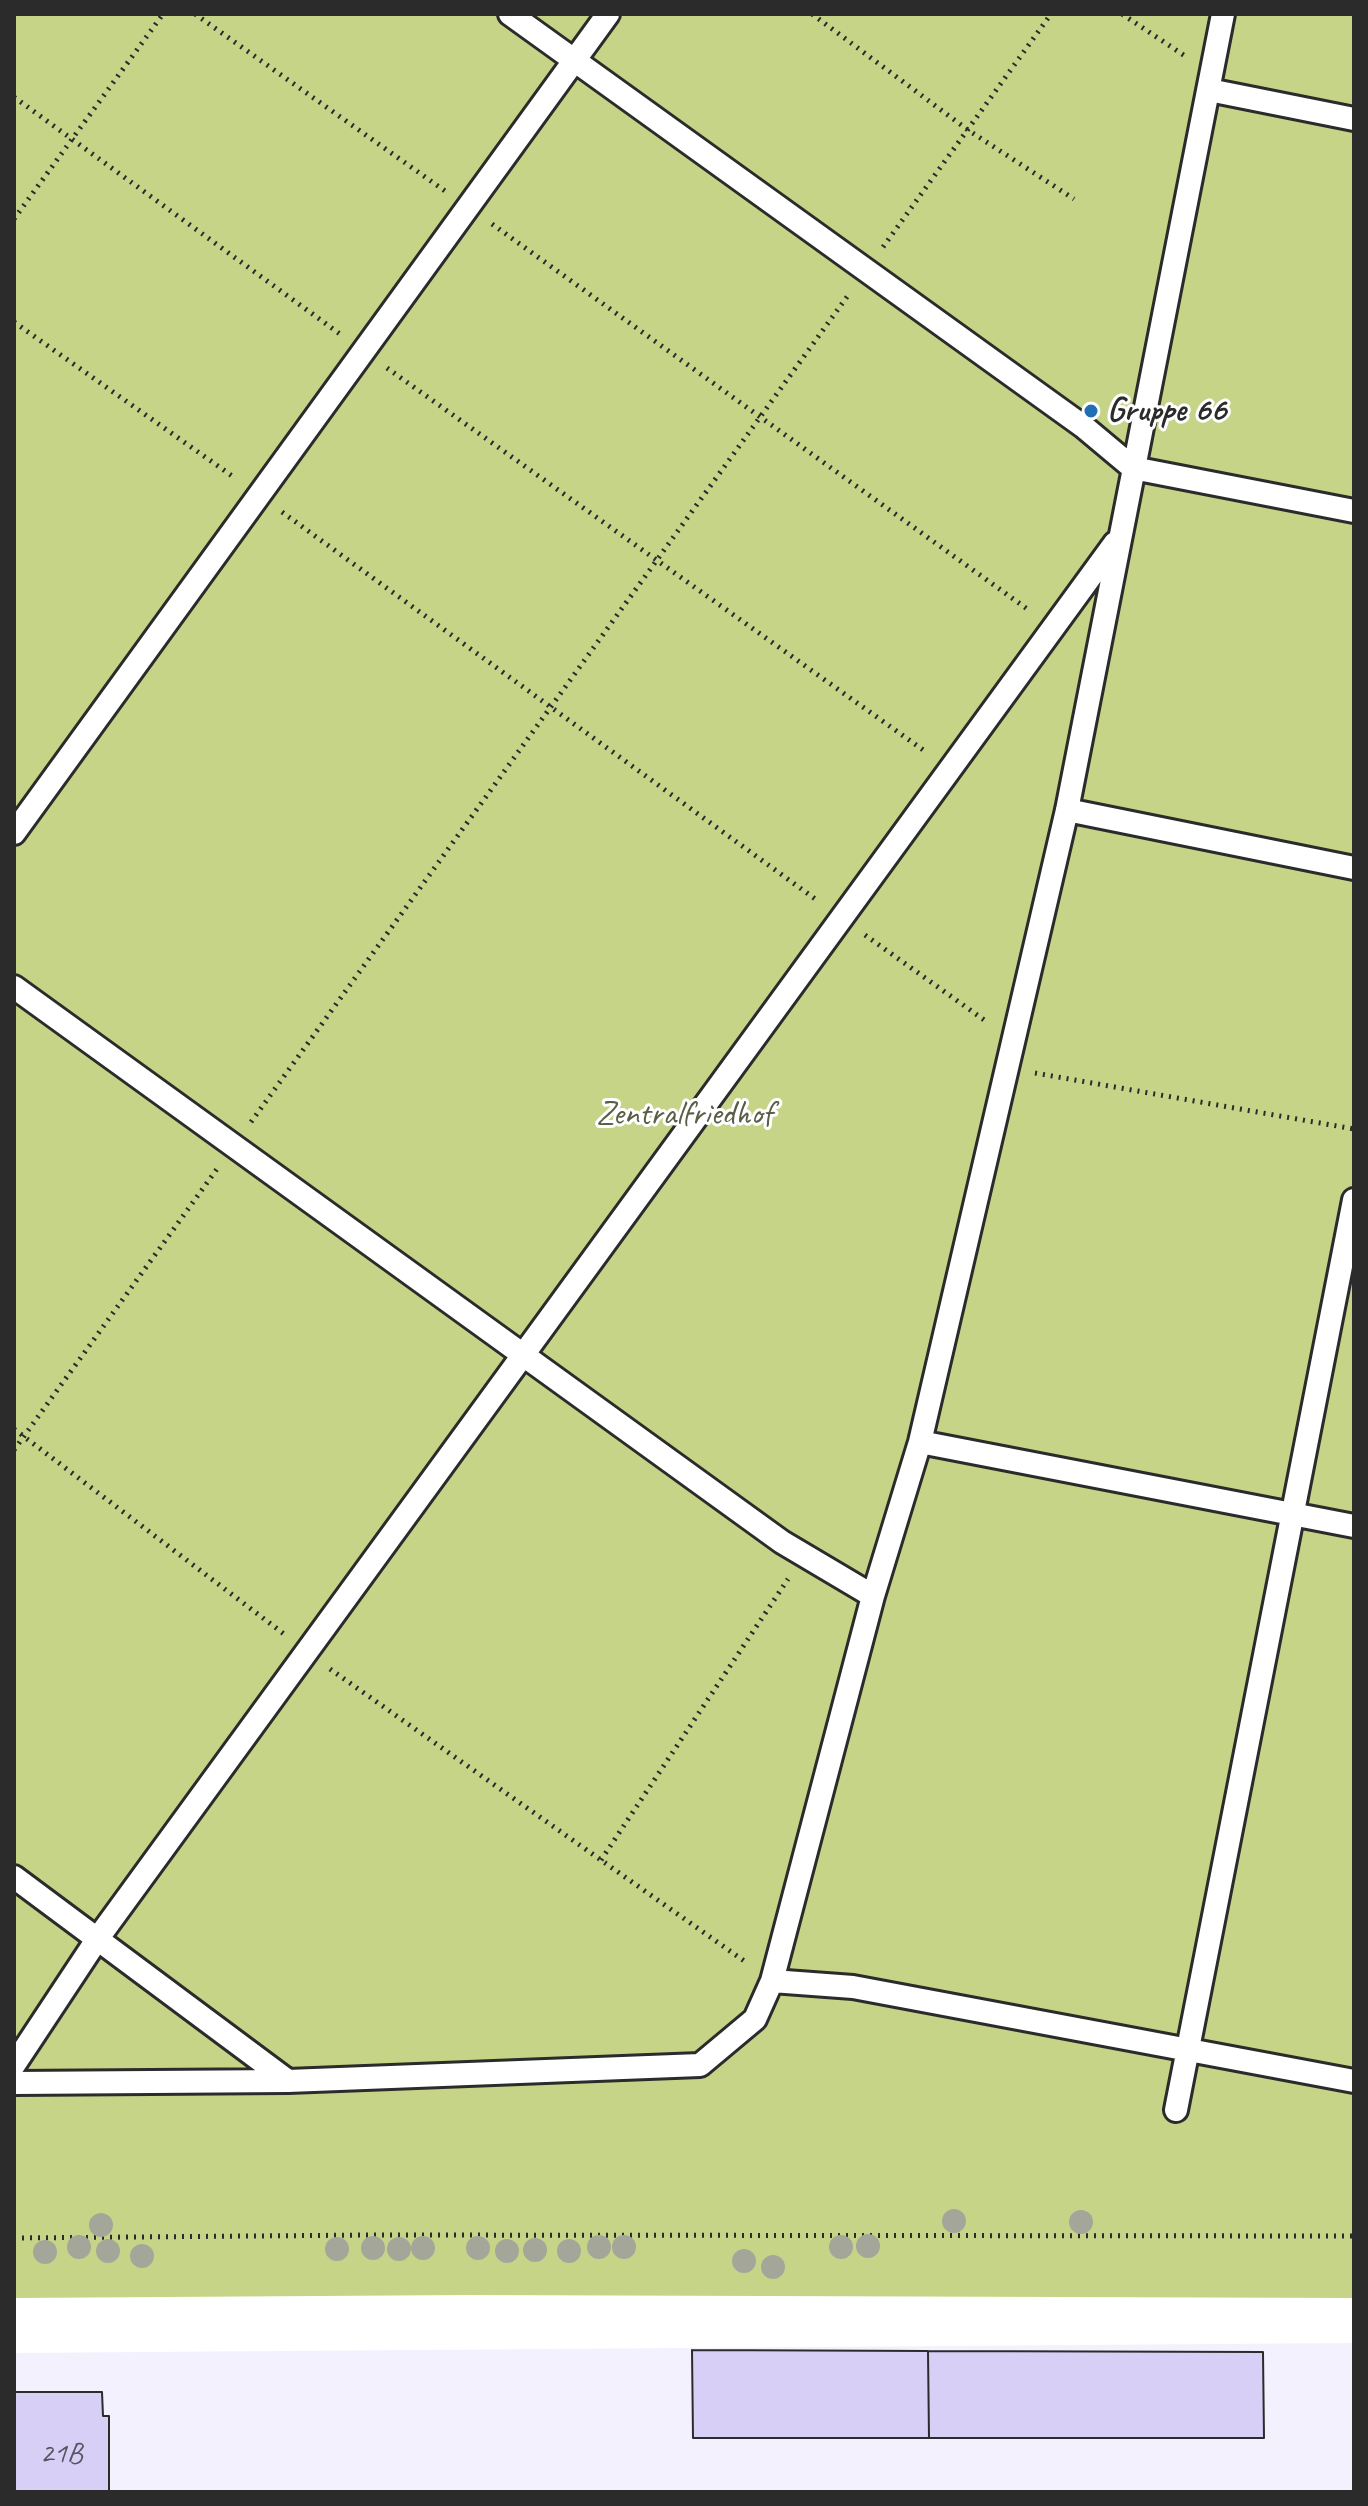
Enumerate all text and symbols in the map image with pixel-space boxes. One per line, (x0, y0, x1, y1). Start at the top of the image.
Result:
place label: Gruppe 66 (1107, 391, 1226, 431)
marker: Gruppe 66 (1082, 402, 1100, 420)
park label: Zentralfriedhof (596, 1095, 772, 1135)
house number: 21B (40, 2436, 82, 2472)

